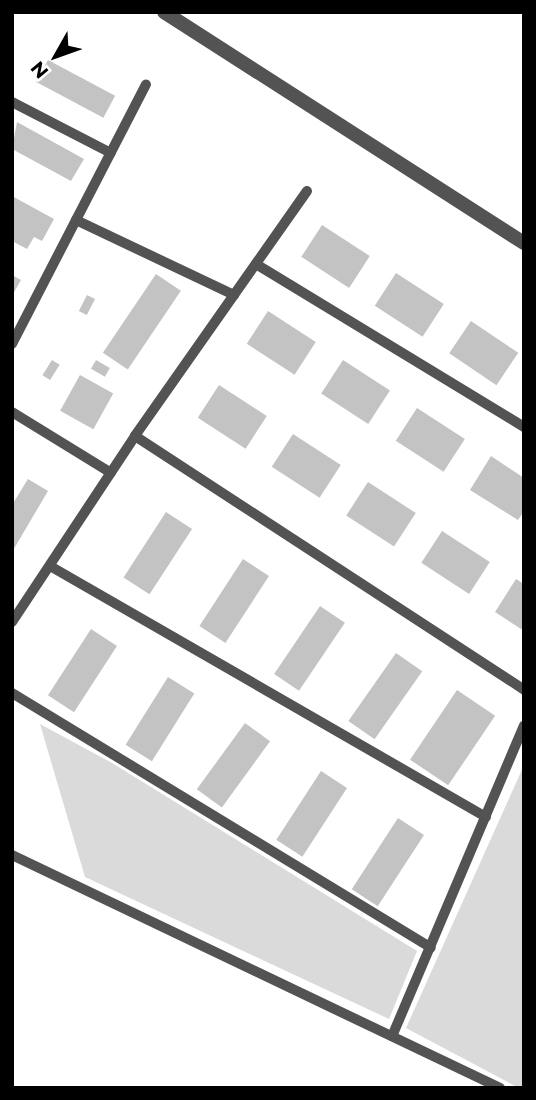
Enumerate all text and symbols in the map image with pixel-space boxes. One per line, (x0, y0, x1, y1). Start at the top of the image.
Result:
north arrow (21, 21, 91, 91)
text: N (26, 57, 53, 83)

